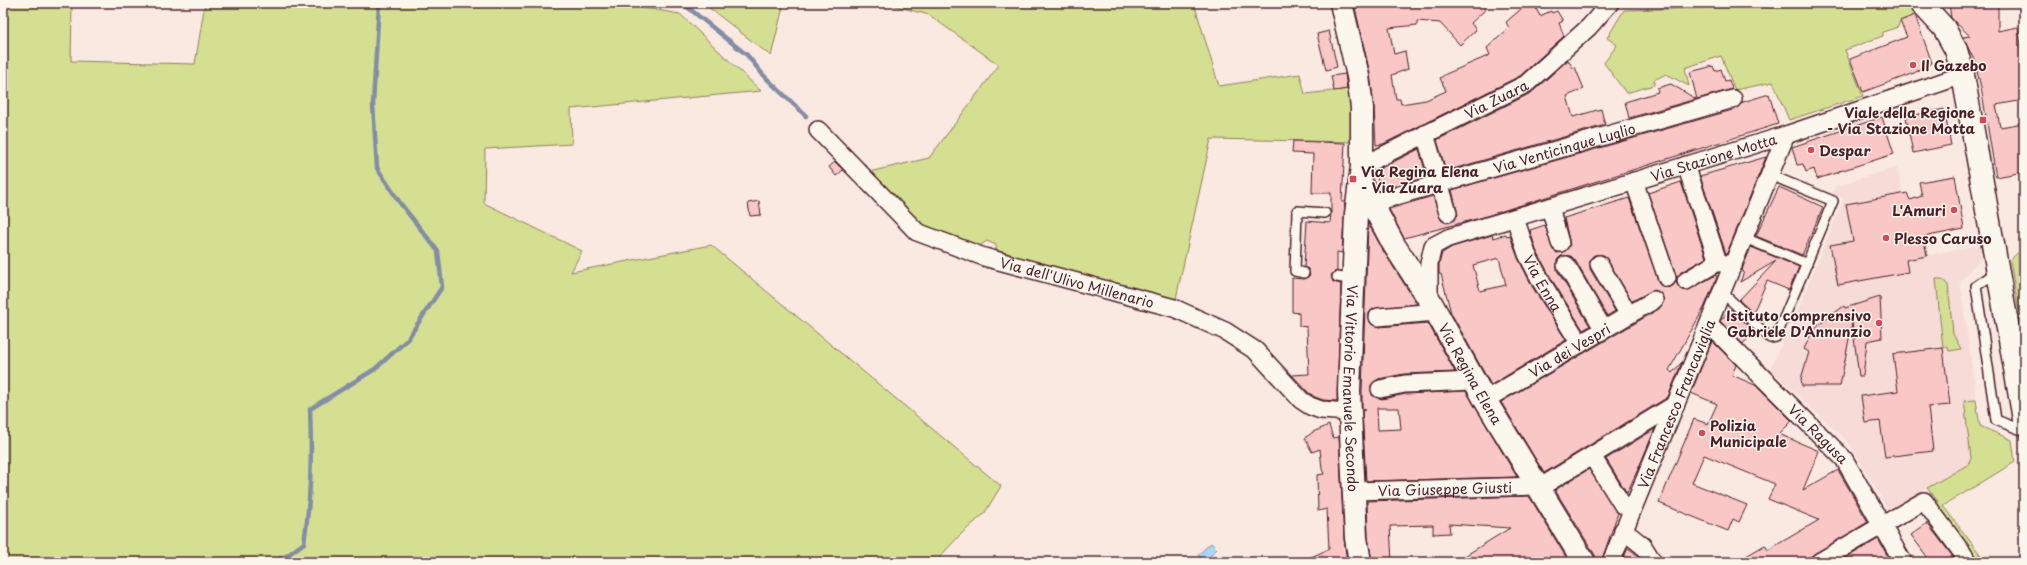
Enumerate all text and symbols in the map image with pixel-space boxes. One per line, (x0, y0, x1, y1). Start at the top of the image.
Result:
place label: Il Gazebo (1921, 55, 1987, 76)
marker: Il Gazebo (1908, 60, 1918, 70)
street label: Via Zuara (1461, 74, 1532, 124)
place label: Viale della Regione - Via Stazione Motta (1827, 102, 1976, 139)
marker: Viale della Regione - Via Stazione Motta (1978, 115, 1988, 125)
street label: Via Venticinque Luglio (1491, 117, 1638, 178)
street label: Via Stazione Motta (1648, 128, 1779, 186)
place label: Despar (1819, 140, 1872, 161)
marker: Despar (1806, 145, 1816, 155)
place label: Via Regina Elena - Via Zuara (1361, 161, 1480, 198)
marker: Via Regina Elena - Via Zuara (1348, 174, 1358, 184)
place label: L'Amuri (1892, 200, 1946, 221)
marker: L'Amuri (1949, 205, 1959, 215)
place label: Plesso Caruso (1894, 228, 1991, 249)
marker: Plesso Caruso (1881, 233, 1891, 243)
street label: Via dell'Ulivo Millenario (998, 251, 1157, 313)
street label: Via Enna (1519, 251, 1568, 316)
street label: Via Vittorio Emanuele Secondo (1338, 284, 1364, 493)
place label: Istituto comprensivo Gabriele D'Annunzio (1726, 305, 1871, 342)
street label: Via Francesco Francaviglia (1632, 315, 1720, 492)
street label: Via dei Vespri (1525, 318, 1614, 382)
marker: Istituto comprensivo Gabriele D'Annunzio (1874, 318, 1884, 328)
street label: Via Regina Elena (1434, 319, 1508, 429)
street label: Via Ragusa (1784, 399, 1853, 468)
place label: Polizia Municipale (1710, 415, 1787, 452)
marker: Polizia Municipale (1697, 428, 1707, 438)
street label: Via Giuseppe Giusti (1378, 476, 1512, 501)

